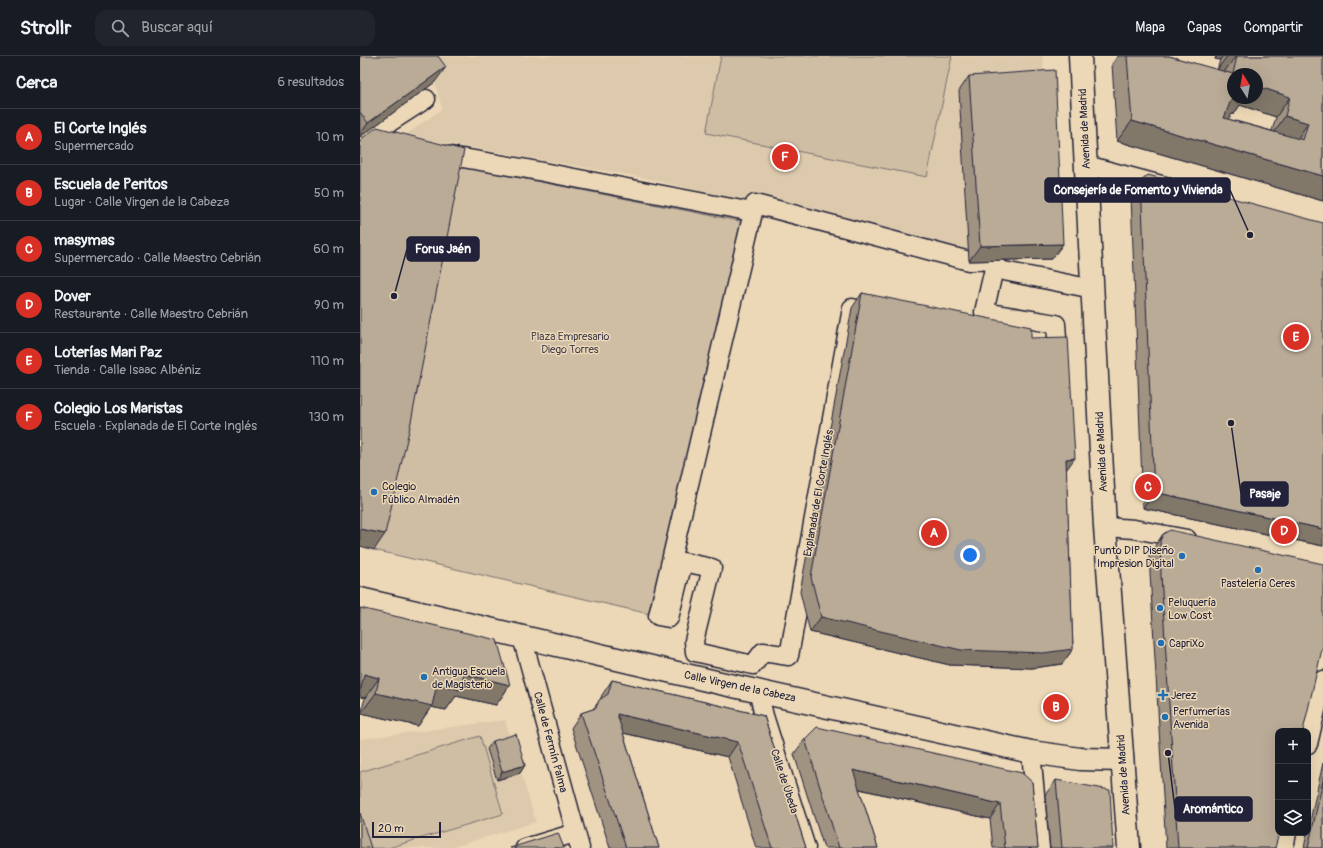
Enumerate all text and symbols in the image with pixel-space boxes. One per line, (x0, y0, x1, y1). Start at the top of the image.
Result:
search box (95, 10, 375, 46)
text: Strollr (20, 16, 71, 40)
icon: search (109, 17, 131, 39)
text: Buscar aquí (141, 18, 213, 37)
text: Mapa (1135, 19, 1165, 36)
text: Capas (1187, 19, 1222, 36)
text: Compartir (1244, 19, 1303, 36)
north arrow (1227, 68, 1263, 104)
text: Cerca (16, 72, 57, 93)
text: 6 resultados (277, 74, 344, 90)
street label: Avenida de Madrid (1076, 88, 1093, 170)
text: El Corte Inglés (54, 119, 147, 138)
text: A (25, 129, 33, 145)
text: 10 m (316, 129, 344, 145)
text: Supermercado (54, 138, 134, 154)
pin: F (772, 142, 798, 172)
text: Escuela de Peritos (54, 175, 168, 194)
callout: Consejería de Fomento y Vivienda (1045, 178, 1230, 202)
text: Consejería de Fomento y Vivienda (1053, 183, 1223, 198)
text: B (25, 185, 33, 201)
text: 50 m (314, 185, 344, 201)
text: Lugar · Calle Virgen de la Cabeza (54, 194, 229, 210)
text: masymas (54, 231, 114, 250)
callout: Forus Jaén (407, 237, 479, 261)
text: C (25, 241, 33, 257)
text: 60 m (313, 241, 344, 257)
text: Forus Jaén (415, 242, 471, 257)
text: Supermercado · Calle Maestro Cebrián (54, 250, 261, 266)
text: Dover (54, 287, 91, 306)
text: D (25, 297, 33, 313)
text: 90 m (314, 297, 344, 313)
text: Restaurante · Calle Maestro Cebrián (54, 306, 248, 322)
pin: E (1283, 322, 1309, 352)
park label: Plaza Empresario Diego Torres (531, 330, 609, 356)
text: Loterías Mari Paz (54, 343, 162, 362)
text: E (26, 353, 32, 369)
text: 110 m (311, 353, 344, 369)
text: Tienda · Calle Isaac Albéniz (54, 362, 201, 378)
text: Colegio Los Maristas (54, 399, 183, 418)
text: F (25, 409, 33, 425)
text: 130 m (308, 409, 344, 425)
street label: Avenida de Madrid (1093, 411, 1110, 493)
text: Escuela · Explanada de El Corte Inglés (54, 418, 257, 434)
street label: Explanada de El Corte Inglés (801, 429, 836, 558)
pin: C (1135, 472, 1161, 502)
place label: Colegio Público Almadén (382, 480, 460, 506)
callout: Pasaje (1241, 482, 1288, 506)
marker: Colegio Público Almadén (369, 487, 379, 497)
text: Pasaje (1249, 487, 1282, 502)
pin: D (1271, 516, 1297, 546)
pin: A (921, 518, 947, 548)
place label: Punto DIP Diseño Impresion Digital (1094, 544, 1174, 570)
your location (960, 545, 980, 565)
marker: Punto DIP Diseño Impresion Digital (1177, 551, 1187, 561)
marker: Pastelería Ceres (1253, 565, 1263, 575)
place label: Pastelería Ceres (1221, 577, 1295, 590)
place label: Peluquería Low Cost (1168, 596, 1216, 622)
marker: Peluquería Low Cost (1155, 603, 1165, 613)
place label: CapriXo (1169, 637, 1204, 650)
marker: CapriXo (1156, 638, 1166, 648)
place label: Antigua Escuela de Magisterio (432, 665, 505, 691)
street label: Calle Virgen de la Cabeza (683, 668, 797, 705)
marker: Antigua Escuela de Magisterio (419, 672, 429, 682)
place label: Jerez (1171, 689, 1197, 702)
street label: Calle de Fermín Palma (531, 690, 570, 794)
marker: Jerez (1158, 690, 1168, 700)
pin: B (1043, 692, 1069, 722)
place label: Perfumerías Avenida (1173, 705, 1230, 731)
marker: Perfumerías Avenida (1160, 712, 1170, 722)
map controls (1275, 728, 1311, 836)
button: + (1275, 728, 1311, 764)
street label: Avenida de Madrid (1114, 734, 1133, 816)
street label: Calle de Úbeda (768, 747, 801, 815)
button: − (1275, 764, 1311, 800)
callout: Aromántico (1175, 797, 1252, 821)
button: layers (1275, 800, 1311, 836)
text: Aromántico (1183, 802, 1244, 817)
scale bar (372, 820, 441, 839)
text: 20 m (378, 822, 404, 835)

